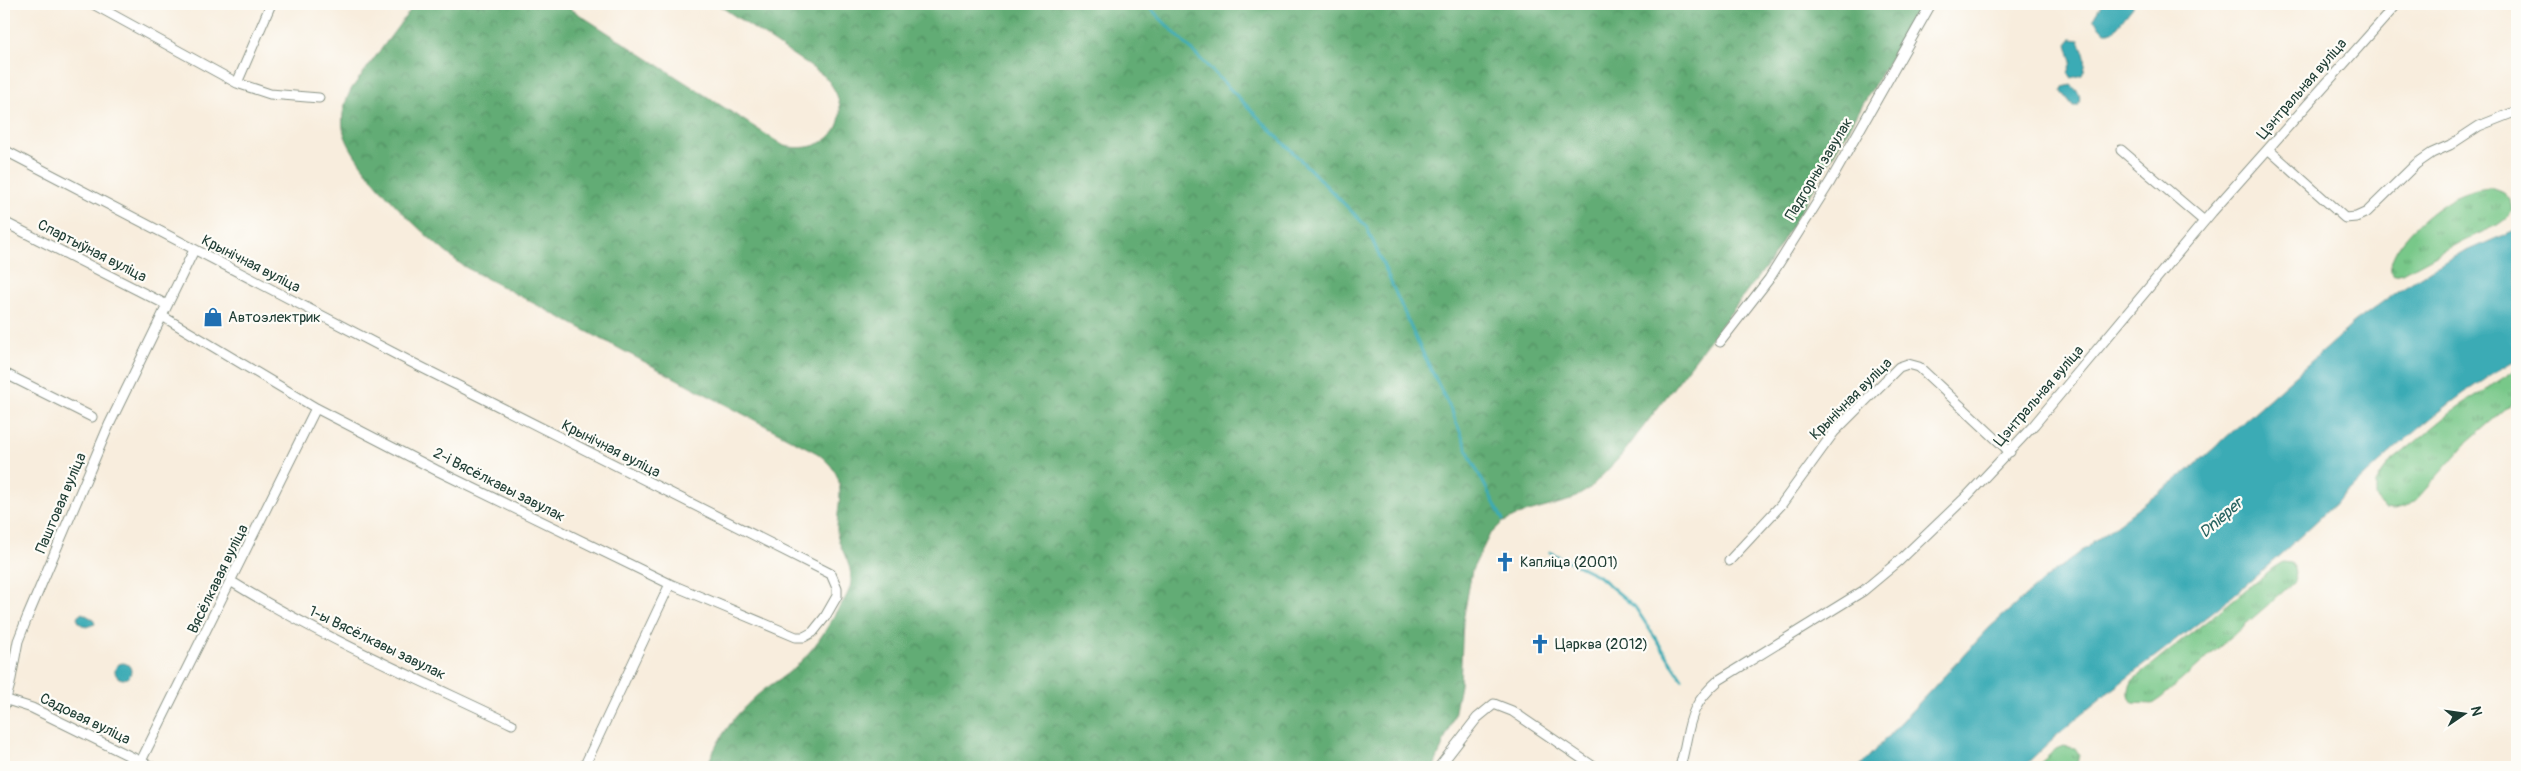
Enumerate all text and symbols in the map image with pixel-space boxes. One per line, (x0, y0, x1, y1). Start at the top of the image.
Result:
street label: Цэнтральная вуліца (2253, 34, 2351, 144)
street label: Падгорны завулак (1781, 114, 1857, 224)
street label: Спартыўная вуліца (34, 215, 150, 287)
street label: Крынічная вуліца (198, 231, 304, 297)
shop icon: Автоэлектрик (202, 306, 224, 328)
place label: Автоэлектрик (228, 308, 321, 327)
street label: Цэнтральная вуліца (1990, 341, 2088, 451)
street label: Крынічная вуліца (1806, 354, 1896, 444)
street label: Крынічная вуліца (558, 416, 664, 482)
street label: 2-і Вясёлкавы завулак (430, 444, 568, 527)
street label: Паштовая вуліца (31, 450, 91, 556)
water label: Dnieper (2195, 492, 2249, 542)
street label: Вясёлкавая вуліца (183, 521, 253, 637)
church icon: Капліца (2001) (1494, 551, 1516, 573)
place label: Капліца (2001) (1520, 553, 1618, 572)
street label: 1-ы Вясёлкавы завулак (305, 602, 449, 685)
church icon: Царква (2012) (1529, 633, 1551, 655)
place label: Царква (2012) (1555, 635, 1648, 654)
north arrow (2438, 688, 2488, 738)
street label: Садовая вуліца (36, 689, 134, 749)
text: N (2467, 705, 2486, 718)

